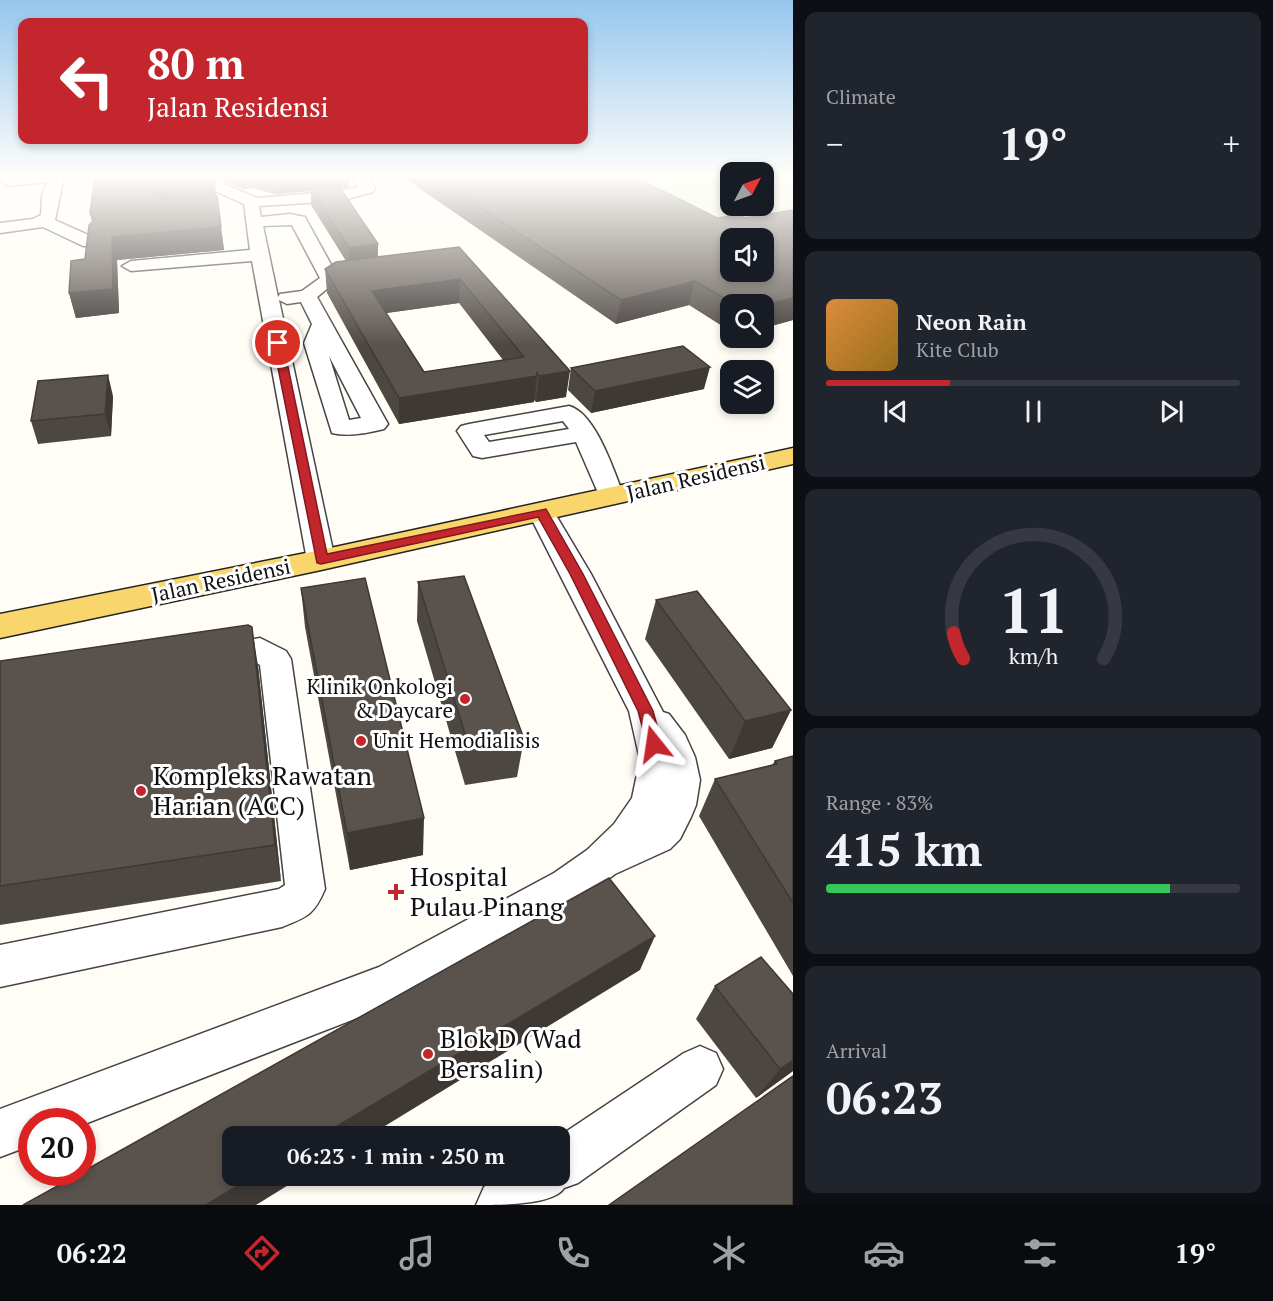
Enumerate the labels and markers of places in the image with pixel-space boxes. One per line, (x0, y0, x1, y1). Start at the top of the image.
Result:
pin (252, 317, 303, 368)
place label: Klinik Onkologi & Daycare (307, 672, 453, 724)
marker: Klinik Onkologi & Daycare (458, 692, 472, 706)
place label: Unit Hemodialisis (373, 726, 540, 754)
marker: Unit Hemodialisis (354, 734, 368, 748)
place label: Kompleks Rawatan Harian (ACC) (153, 758, 372, 822)
marker: Kompleks Rawatan Harian (ACC) (134, 784, 148, 798)
place label: Hospital Pulau Pinang (410, 859, 564, 923)
marker: Hospital Pulau Pinang (387, 883, 405, 901)
place label: Blok D (Wad Bersalin) (440, 1021, 582, 1085)
marker: Blok D (Wad Bersalin) (421, 1047, 435, 1061)

